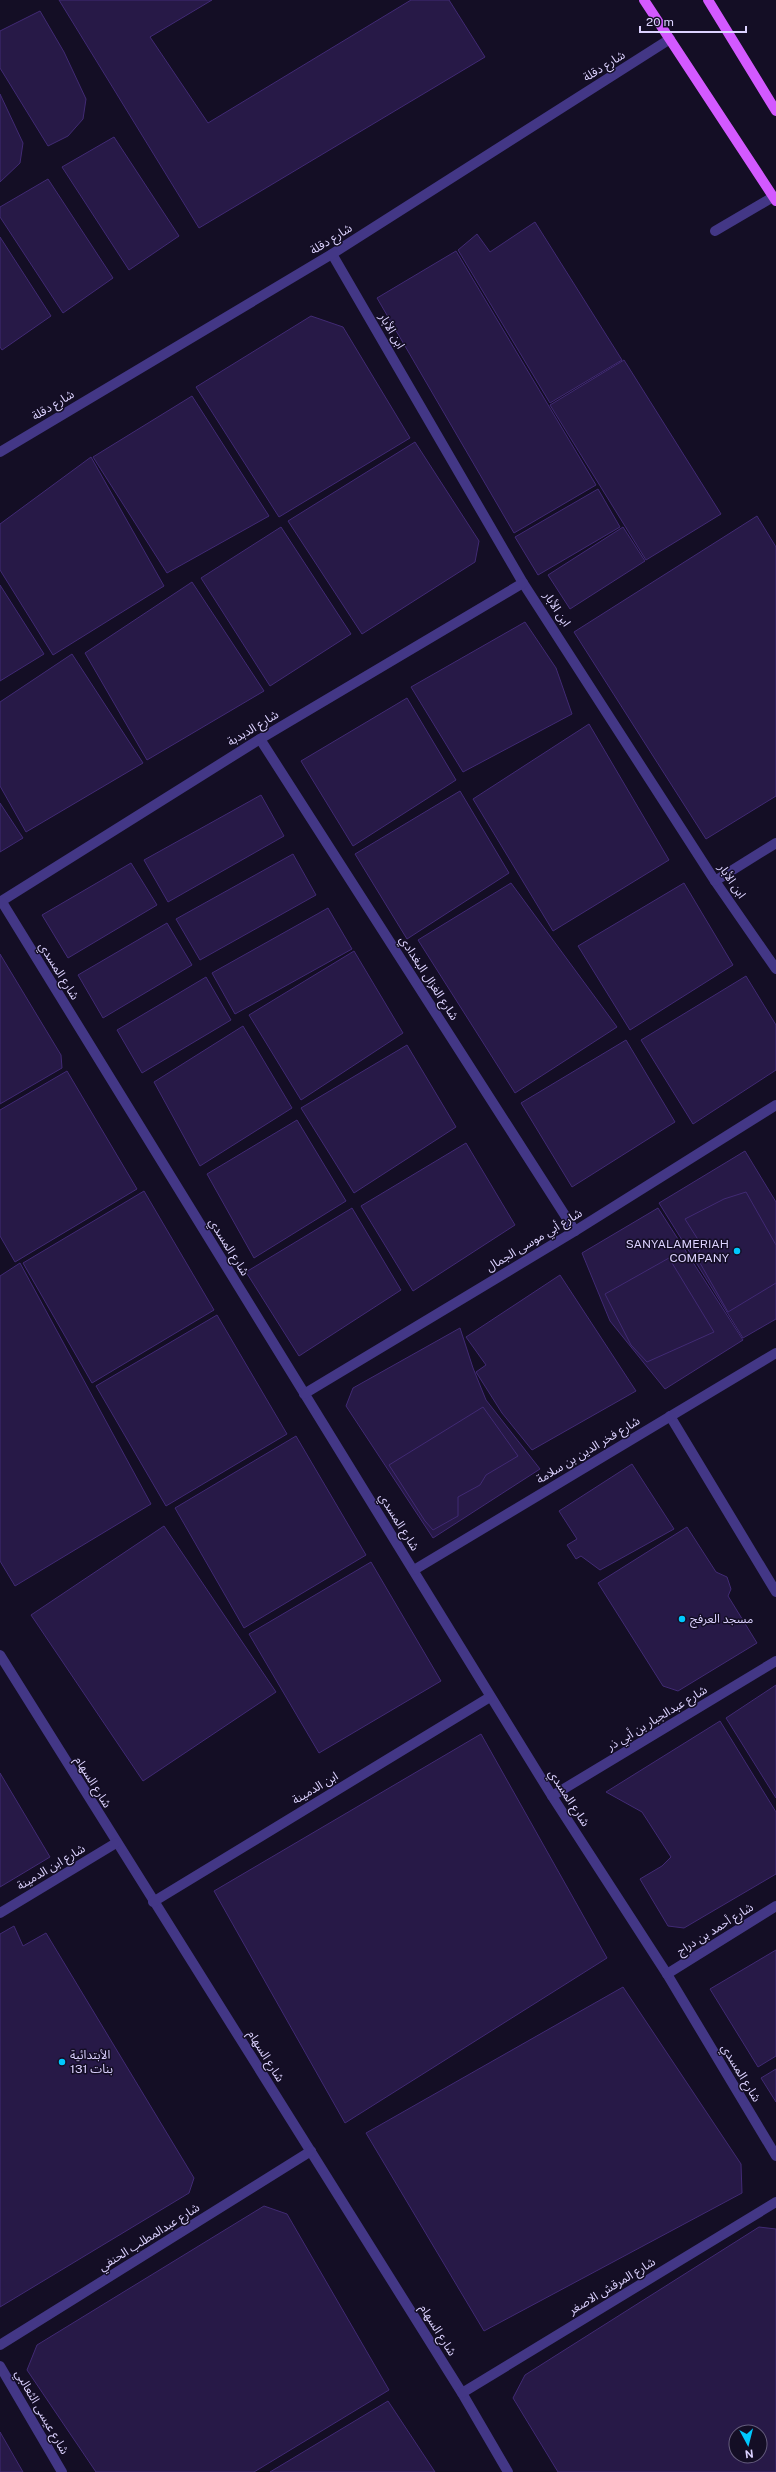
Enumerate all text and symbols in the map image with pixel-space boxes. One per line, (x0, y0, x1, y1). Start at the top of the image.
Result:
scale bar (640, 8, 746, 34)
text: 20 m (646, 15, 674, 29)
street label: شارع دقلة (580, 48, 629, 86)
street label: شارع دقلة (307, 221, 356, 259)
street label: ابن الأبار (376, 310, 408, 351)
street label: شارع دقلة (29, 387, 78, 425)
street label: ابن الأبار (540, 588, 573, 629)
street label: شارع الدبدبة (225, 707, 282, 750)
street label: ابن الأبار (715, 860, 749, 901)
street label: شارع الغزال البغدادي (394, 933, 461, 1024)
street label: شارع المسدي (34, 940, 82, 1004)
street label: شارع أبي موسى الجمال (483, 1205, 586, 1277)
street label: شارع المسدي (204, 1216, 252, 1280)
place label: SANYALAMERIAH COMPANY (626, 1237, 730, 1265)
marker: SANYALAMERIAH COMPANY (732, 1246, 742, 1256)
street label: شارع فخر الدين بن سلامة (534, 1414, 643, 1488)
street label: شارع المسدي (374, 1491, 422, 1555)
place label: مسجد العرفج (690, 1612, 753, 1628)
marker: مسجد العرفج (677, 1614, 687, 1624)
street label: شارع عبدالجبار بن أبي ذر (603, 1682, 711, 1756)
street label: شارع السهام (70, 1754, 114, 1811)
street label: شارع المسدي (543, 1767, 593, 1831)
street label: ابن الدمينة (290, 1769, 341, 1807)
street label: شارع ابن الدمينة (14, 1841, 89, 1895)
street label: شارع أحمد بن دراج (674, 1899, 757, 1960)
street label: شارع السهام (243, 2028, 287, 2085)
street label: شارع المسدي (716, 2042, 764, 2106)
place label: الأبتدائية 131 بنات (70, 2048, 113, 2076)
marker: الأبتدائية 131 بنات (57, 2057, 67, 2067)
street label: شارع عبدالمطلب الحنفي (96, 2200, 204, 2276)
street label: شارع المرقش الاصغر (565, 2255, 659, 2320)
street label: شارع السهام (415, 2302, 459, 2359)
street label: شارع عيسى الثعالبي (10, 2367, 72, 2458)
north arrow (728, 2424, 768, 2464)
text: N (744, 2447, 754, 2460)

